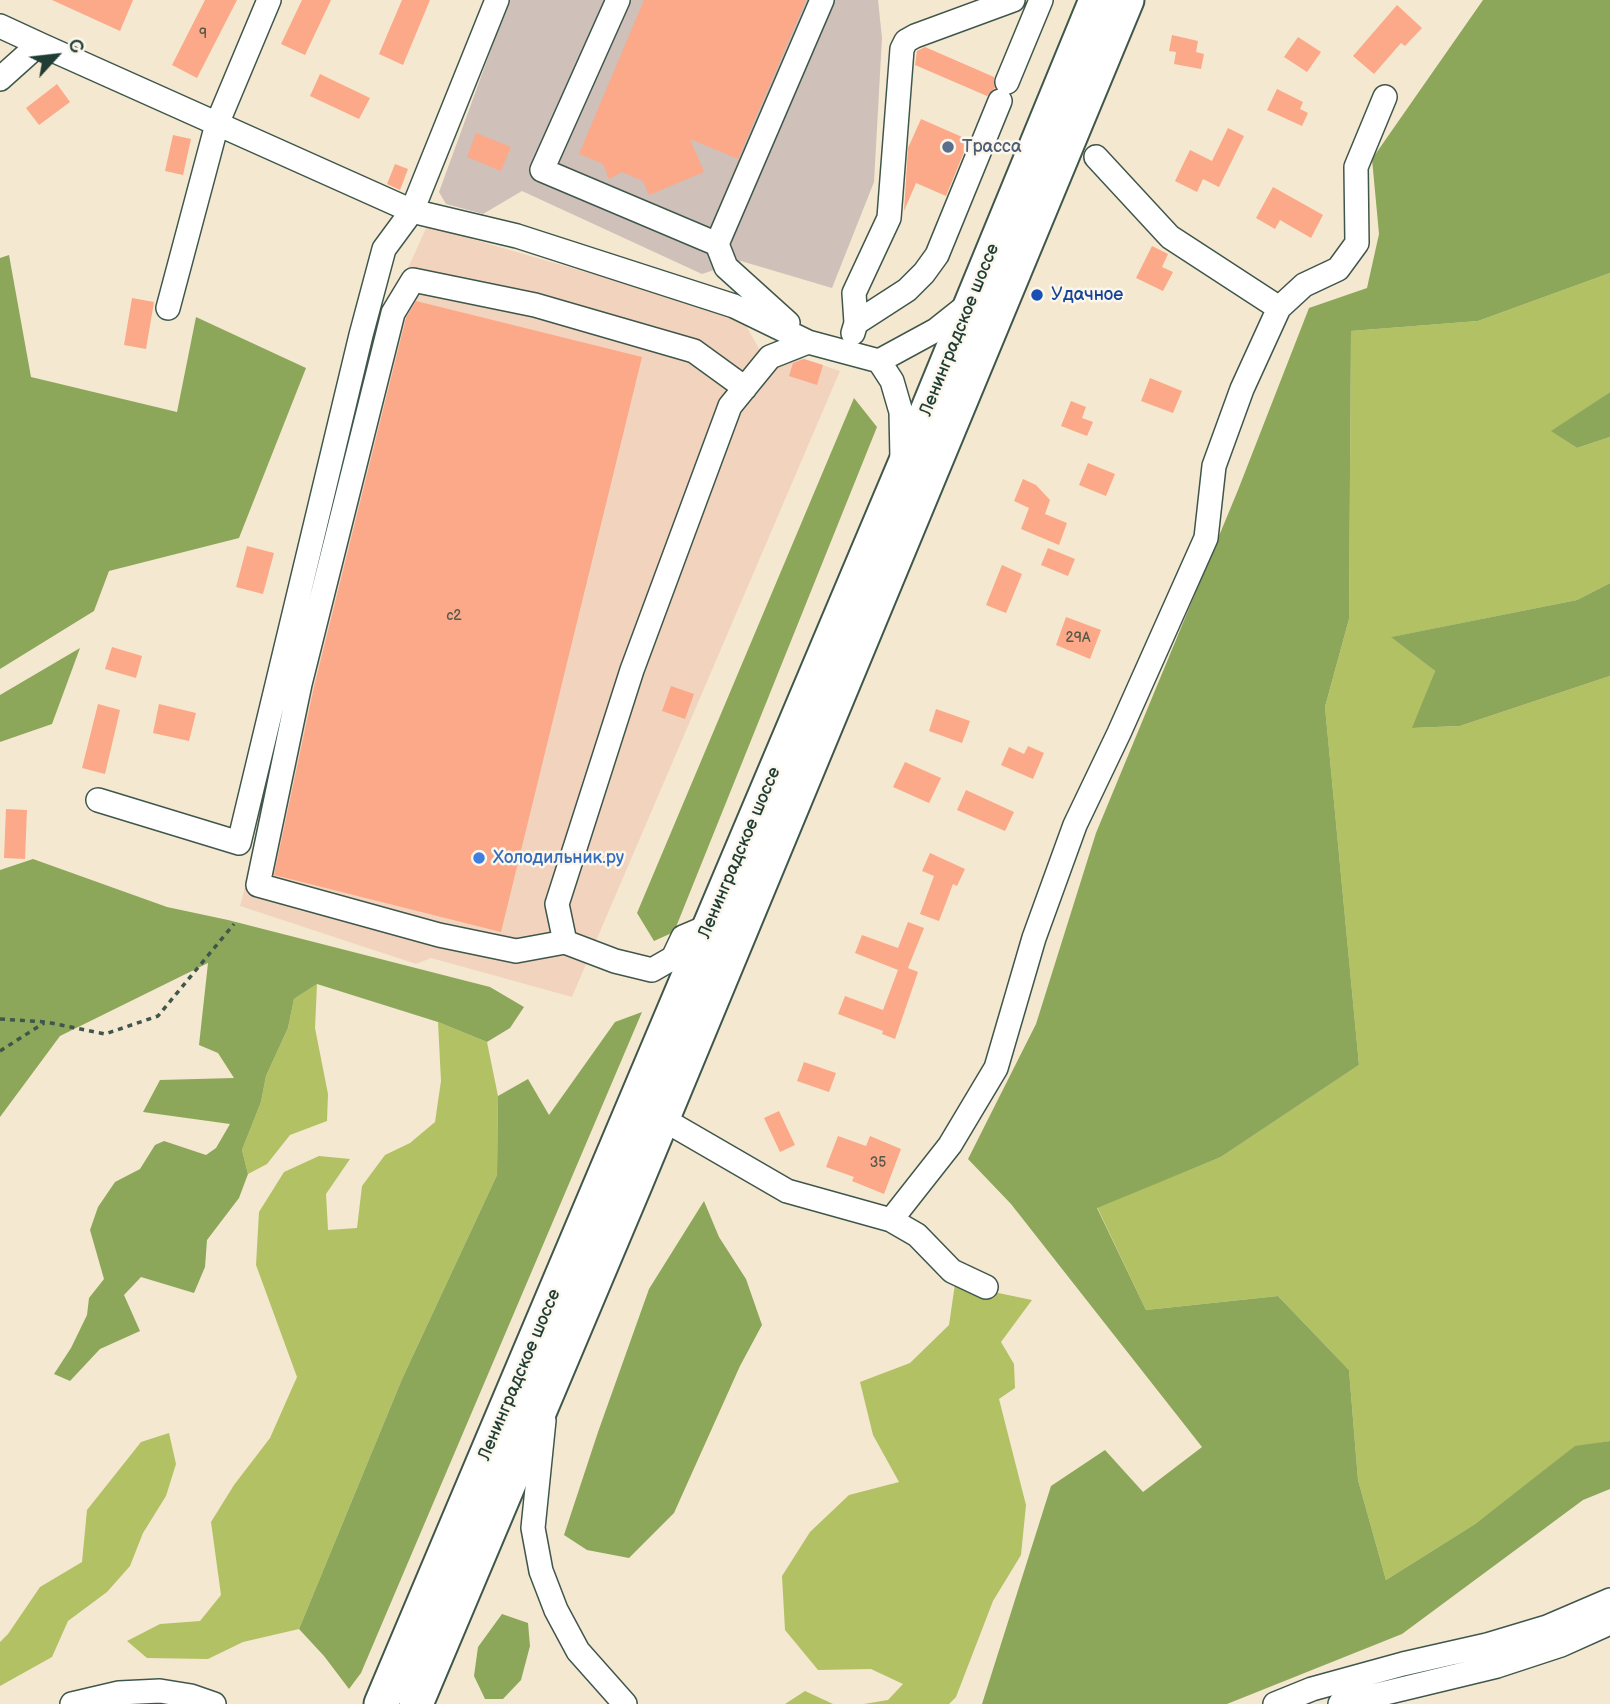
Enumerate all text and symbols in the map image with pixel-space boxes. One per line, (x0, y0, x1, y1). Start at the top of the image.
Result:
north arrow (21, 21, 91, 91)
house number: 9 (199, 26, 207, 42)
text: С (62, 35, 88, 57)
place label: Трасса (962, 136, 1022, 158)
marker: Трасса (940, 139, 956, 155)
street label: Ленинградское шоссе (916, 241, 1004, 419)
place label: Удачное (1051, 284, 1123, 306)
marker: Удачное (1029, 287, 1045, 303)
house number: с2 (446, 608, 462, 624)
house number: 29А (1066, 630, 1090, 646)
street label: Ленинградское шоссе (694, 764, 786, 942)
place label: Холодильник.ру (493, 847, 624, 869)
marker: Холодильник.ру (471, 850, 487, 866)
house number: 35 (870, 1155, 886, 1171)
street label: Ленинградское шоссе (474, 1286, 566, 1464)

